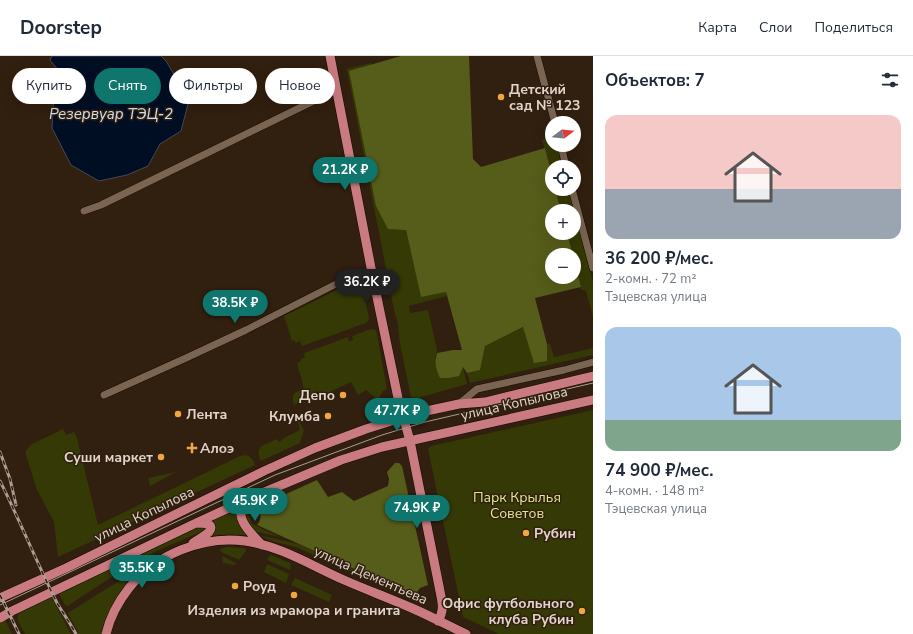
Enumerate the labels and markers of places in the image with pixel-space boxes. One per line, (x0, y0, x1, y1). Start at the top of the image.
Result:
place label: Детский сад № 123 (509, 80, 581, 115)
marker: Детский сад № 123 (496, 92, 506, 102)
pin: 21.2K ₽ (308, 157, 382, 191)
pin: 36.2K ₽ (330, 269, 404, 303)
pin: 38.5K ₽ (198, 290, 272, 324)
place label: Депо (299, 386, 335, 405)
marker: Депо (338, 390, 348, 400)
pin: 47.7K ₽ (360, 398, 434, 432)
place label: Лента (186, 405, 227, 424)
place label: Клумба (269, 407, 320, 426)
marker: Лента (173, 409, 183, 419)
marker: Клумба (323, 411, 333, 421)
place label: Алоэ (200, 439, 234, 458)
marker: Алоэ (187, 443, 197, 453)
place label: Суши маркет (64, 448, 153, 467)
marker: Суши маркет (156, 452, 166, 462)
pin: 45.9K ₽ (218, 488, 292, 522)
pin: 74.9K ₽ (380, 495, 454, 529)
place label: Рубин (534, 524, 576, 543)
marker: Рубин (521, 528, 531, 538)
pin: 35.5K ₽ (105, 555, 179, 589)
place label: Роуд (243, 577, 276, 596)
marker: Роуд (230, 581, 240, 591)
marker: Изделия из мрамора и гранита (289, 590, 299, 600)
place label: Офис футбольного клуба Рубин (442, 594, 574, 629)
place label: Изделия из мрамора и гранита (188, 601, 400, 620)
marker: Офис футбольного клуба Рубин (577, 606, 587, 616)

